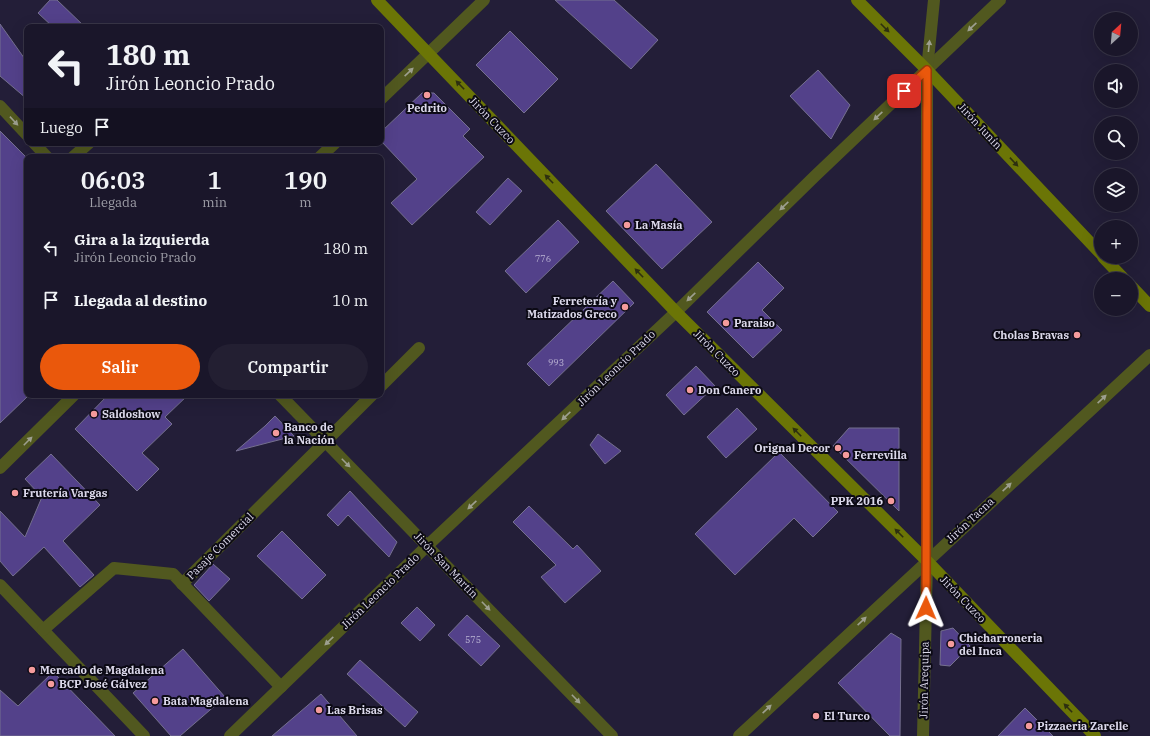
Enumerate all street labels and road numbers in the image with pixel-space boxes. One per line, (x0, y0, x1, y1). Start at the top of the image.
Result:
street label: Jirón Cuzco (466, 93, 518, 147)
street label: Jirón Junín (955, 100, 1005, 152)
street label: Jirón Leoncio Prado (574, 327, 658, 409)
street label: Jirón Cuzco (691, 327, 743, 379)
street label: Jirón Tacna (943, 494, 997, 546)
street label: Pasaje Comercial (184, 510, 256, 582)
street label: Jirón San Martín (411, 529, 481, 601)
street label: Jirón Leoncio Prado (338, 550, 422, 632)
street label: Jirón Cuzco (937, 572, 989, 626)
street label: Jirón Arequipa (916, 641, 932, 719)

